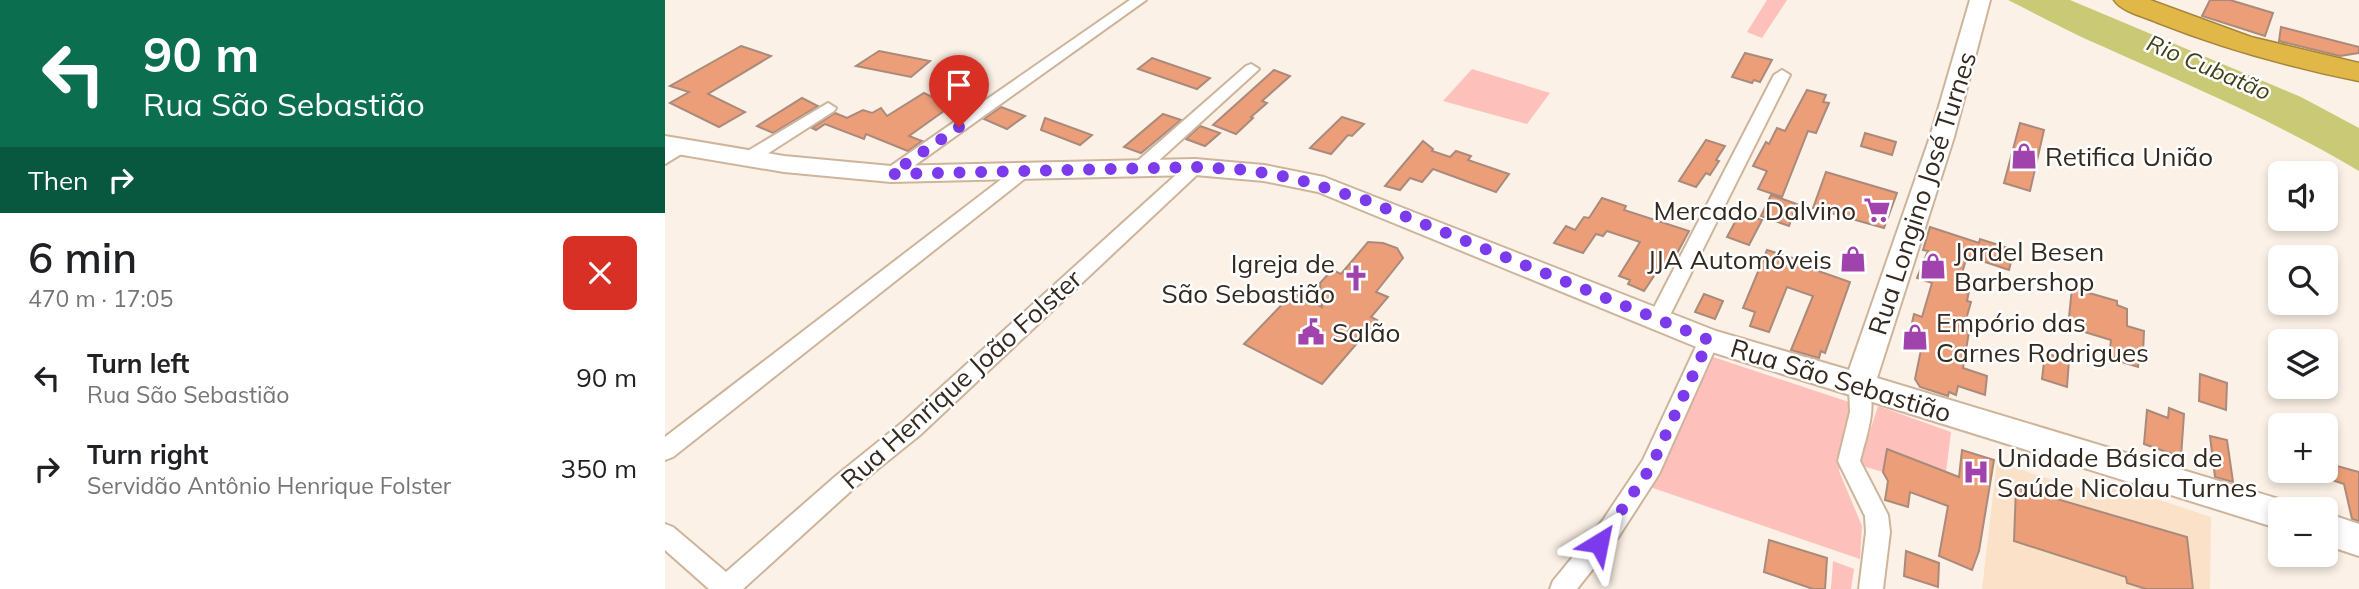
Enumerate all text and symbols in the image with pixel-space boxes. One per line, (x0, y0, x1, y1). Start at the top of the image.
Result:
text: 90 m (143, 23, 259, 84)
icon: left (28, 28, 119, 119)
water label: Rio Cubatão (2143, 28, 2275, 106)
street label: Rua Longino José Turnes (1861, 47, 1983, 339)
pin (929, 55, 989, 127)
icon: arrive (940, 66, 978, 104)
text: Rua São Sebastião (143, 84, 425, 124)
place label: Retifica União (2045, 140, 2213, 173)
shop icon: Retifica União (2009, 141, 2039, 171)
icon: right (102, 161, 140, 199)
map controls (2268, 161, 2338, 567)
button: sound (2268, 161, 2338, 231)
text: Then (28, 164, 88, 197)
place label: Mercado Dalvino (1653, 194, 1856, 227)
supermarket icon: Mercado Dalvino (1862, 195, 1892, 225)
text: 6 min (28, 231, 137, 284)
place label: Jardel Besen Barbershop (1954, 235, 2104, 298)
button: close (563, 236, 637, 310)
place label: JJA Automóveis (1647, 243, 1832, 276)
shop icon: JJA Automóveis (1838, 244, 1868, 274)
button: search (2268, 245, 2338, 315)
place label: Igreja de São Sebastião (1162, 247, 1335, 310)
shop icon: Jardel Besen Barbershop (1918, 251, 1948, 281)
street label: Rua Henrique João Folster (834, 262, 1089, 496)
church icon: Igreja de São Sebastião (1341, 263, 1371, 293)
text: 470 m · 17:05 (28, 284, 173, 313)
place label: Empório das Carnes Rodrigues (1936, 306, 2149, 369)
place label: Salão (1332, 316, 1400, 349)
public building icon: Salão (1296, 317, 1326, 347)
shop icon: Empório das Carnes Rodrigues (1900, 322, 1930, 352)
button: layers (2268, 329, 2338, 399)
street label: Rua São Sebastião (1727, 331, 1955, 429)
text: Turn left (87, 347, 189, 380)
icon: left (28, 359, 66, 397)
text: 90 m (576, 361, 637, 394)
text: Rua São Sebastião (87, 380, 289, 409)
button: + (2268, 413, 2338, 483)
text: Turn right (87, 438, 208, 471)
place label: Unidade Básica de Saúde Nicolau Turnes (1997, 441, 2258, 504)
icon: right (28, 450, 66, 488)
text: 350 m (561, 452, 637, 485)
hospital icon: Unidade Básica de Saúde Nicolau Turnes (1961, 457, 1991, 487)
text: Servidão Antônio Henrique Folster (87, 471, 451, 500)
button: − (2268, 497, 2338, 567)
position arrow (1562, 506, 1636, 580)

